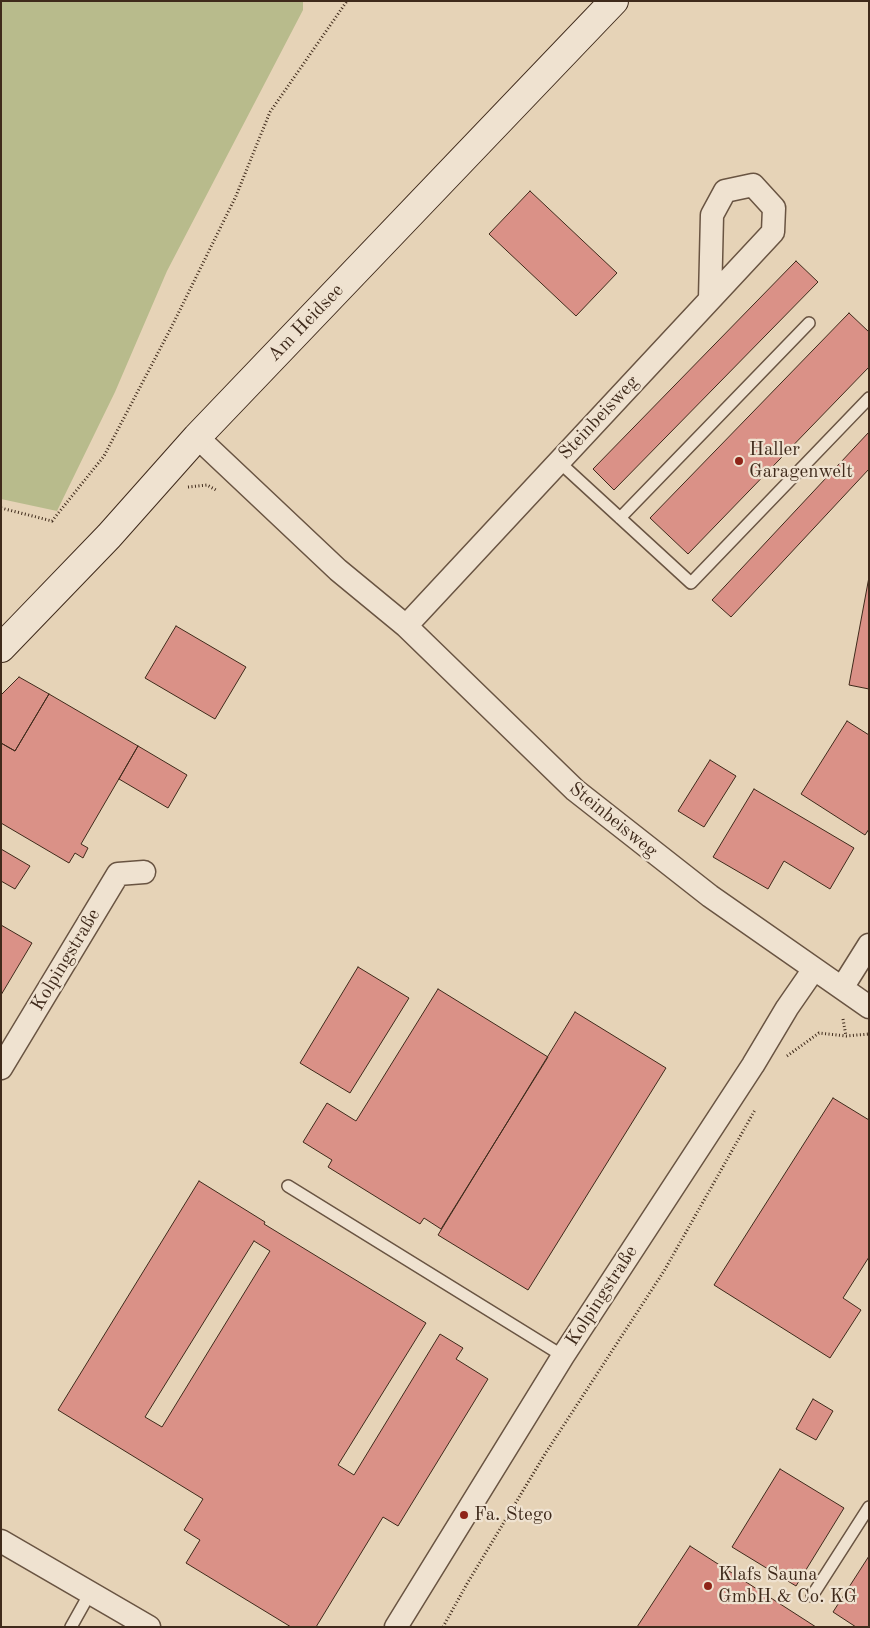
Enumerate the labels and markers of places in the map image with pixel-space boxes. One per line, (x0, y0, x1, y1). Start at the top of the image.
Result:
place label: Haller Garagenwelt (749, 439, 853, 483)
marker: Haller Garagenwelt (733, 455, 745, 467)
place label: Fa. Stego (474, 1504, 553, 1526)
marker: Fa. Stego (458, 1509, 470, 1521)
place label: Klafs Sauna GmbH & Co. KG (718, 1564, 857, 1608)
marker: Klafs Sauna GmbH & Co. KG (702, 1580, 714, 1592)

